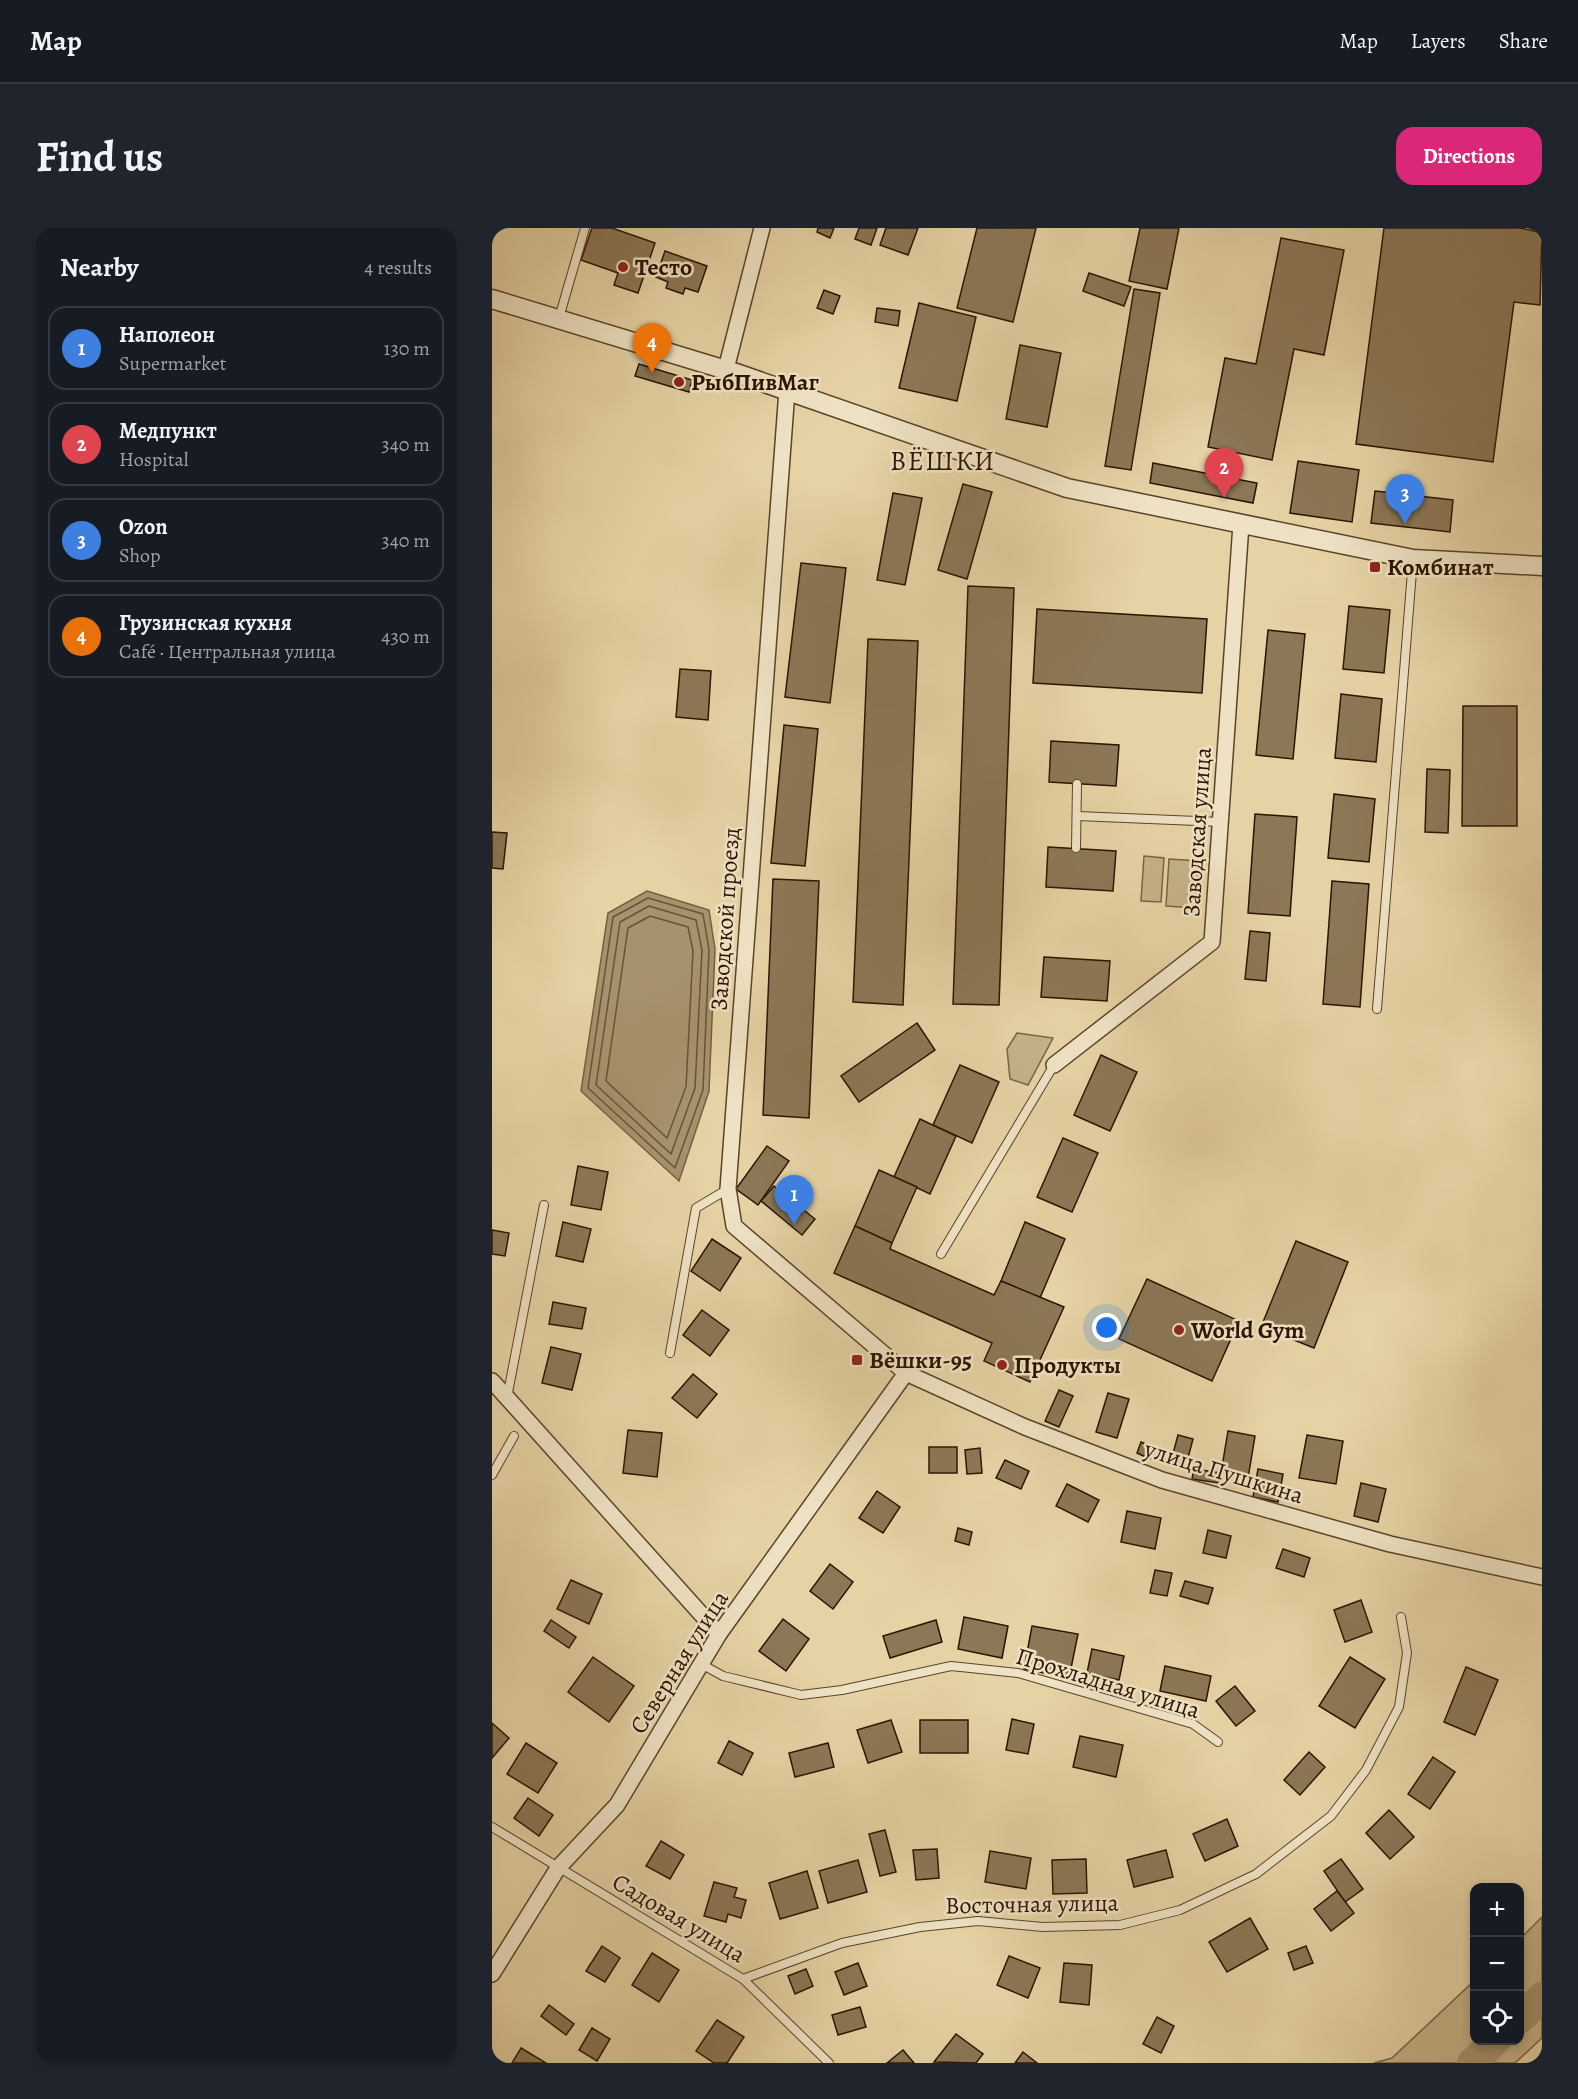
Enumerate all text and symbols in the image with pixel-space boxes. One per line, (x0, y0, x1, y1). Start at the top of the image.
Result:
text: Map (30, 22, 82, 60)
text: Map (1339, 27, 1378, 55)
text: Layers (1411, 27, 1466, 55)
text: Share (1499, 27, 1548, 55)
button: Directions (1396, 127, 1542, 185)
text: Find us (36, 128, 163, 185)
text: Nearby (60, 250, 139, 285)
place label: Тесто (635, 251, 692, 283)
text: 4 results (364, 254, 432, 281)
marker: Тесто (616, 260, 630, 274)
text: Наполеон (119, 320, 215, 350)
pin: 4 (632, 324, 672, 373)
text: 1 (78, 335, 85, 362)
text: 130 m (384, 335, 430, 362)
text: Supermarket (119, 350, 226, 377)
place label: РыбПивМаг (691, 366, 819, 398)
marker: РыбПивМаг (672, 375, 686, 389)
text: Медпункт (119, 416, 217, 446)
text: 2 (77, 431, 86, 458)
text: 340 m (381, 431, 430, 458)
district label: ВЁШКИ (890, 443, 996, 479)
text: Hospital (119, 446, 189, 473)
pin: 2 (1204, 448, 1244, 498)
pin: 3 (1386, 474, 1424, 524)
text: Ozon (119, 512, 168, 542)
text: 3 (77, 527, 86, 554)
text: 340 m (381, 527, 430, 554)
text: Shop (119, 542, 161, 569)
place label: Комбинат (1387, 551, 1494, 583)
marker: Комбинат (1368, 560, 1382, 574)
text: Грузинская кухня (119, 608, 292, 638)
text: 4 (77, 623, 86, 650)
text: 430 m (381, 623, 430, 650)
text: Café · Центральная улица (119, 638, 336, 665)
street label: Заводская улица (1175, 746, 1219, 918)
street label: Заводской проезд (703, 826, 747, 1012)
pin: 1 (774, 1176, 814, 1225)
your location (1092, 1313, 1121, 1342)
place label: World Gym (1190, 1314, 1304, 1346)
marker: World Gym (1172, 1323, 1186, 1337)
place label: Вёшки-95 (869, 1344, 972, 1376)
place label: Продукты (1014, 1349, 1121, 1381)
marker: Вёшки-95 (850, 1353, 864, 1367)
marker: Продукты (995, 1358, 1009, 1372)
street label: улица Пушкина (1140, 1432, 1307, 1511)
street label: Северная улица (622, 1584, 736, 1740)
street label: Прохладная улица (1012, 1640, 1204, 1726)
street label: Садовая улица (606, 1866, 752, 1970)
map controls (1470, 1883, 1524, 2045)
button: + (1470, 1883, 1524, 1937)
street label: Восточная улица (945, 1886, 1119, 1922)
button: − (1470, 1937, 1524, 1991)
button: locate (1470, 1991, 1524, 2045)

